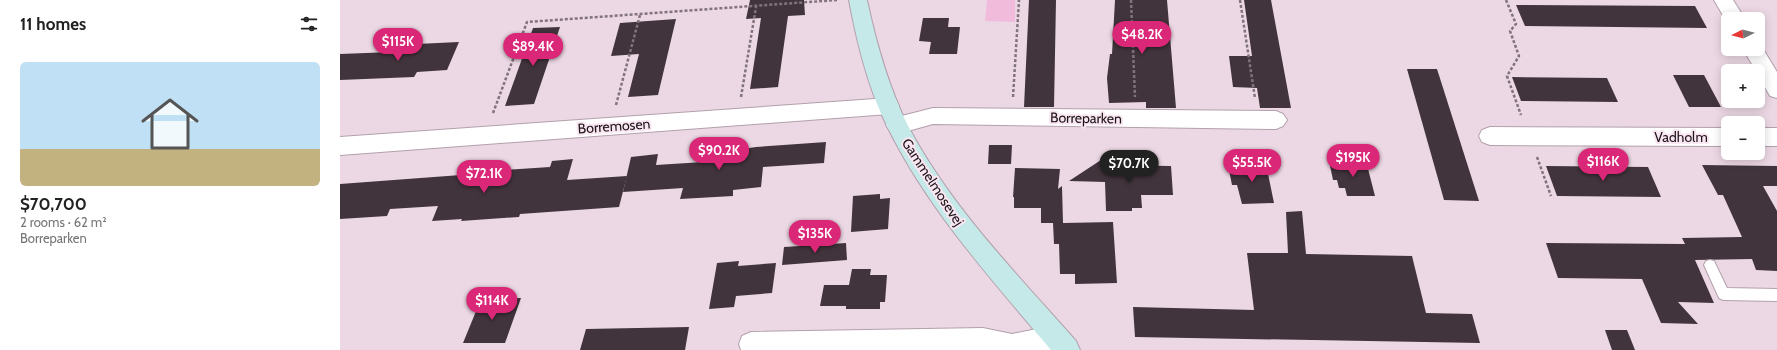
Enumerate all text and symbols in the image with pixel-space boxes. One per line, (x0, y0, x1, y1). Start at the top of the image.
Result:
north arrow (1721, 12, 1765, 56)
map controls (1721, 12, 1765, 160)
icon: filters (298, 13, 320, 35)
text: 11 homes (20, 14, 86, 34)
pin: $48.2K (1109, 21, 1175, 55)
text: $48.2K (1121, 26, 1163, 42)
pin: $115K (370, 28, 426, 62)
text: $115K (382, 33, 414, 49)
pin: $89.4K (500, 33, 566, 67)
text: $89.4K (512, 38, 554, 54)
button: + (1721, 64, 1765, 108)
icon: home (134, 88, 206, 160)
street label: Borreparken (1050, 108, 1122, 128)
street label: Borremosen (577, 114, 651, 138)
button: − (1721, 116, 1765, 160)
street label: Vadholm (1654, 128, 1708, 146)
street label: Gammelmosevej (898, 135, 968, 229)
pin: $90.2K (686, 137, 752, 171)
text: $90.2K (698, 142, 740, 158)
pin: $195K (1325, 144, 1381, 178)
pin: $116K (1575, 148, 1631, 182)
pin: $55.5K (1219, 149, 1285, 183)
text: $195K (1336, 149, 1370, 165)
pin: $70.7K (1096, 150, 1162, 184)
text: $116K (1587, 153, 1619, 169)
text: $55.5K (1232, 154, 1272, 170)
text: $70.7K (1109, 155, 1149, 171)
pin: $72.1K (451, 160, 517, 194)
text: $72.1K (466, 165, 502, 181)
text: $70,700 (20, 194, 87, 214)
text: 2 rooms · 62 m² (20, 214, 107, 230)
pin: $135K (787, 220, 843, 254)
text: $135K (798, 225, 832, 241)
text: Borreparken (20, 230, 87, 246)
pin: $114K (464, 287, 520, 321)
text: $114K (475, 292, 509, 308)

